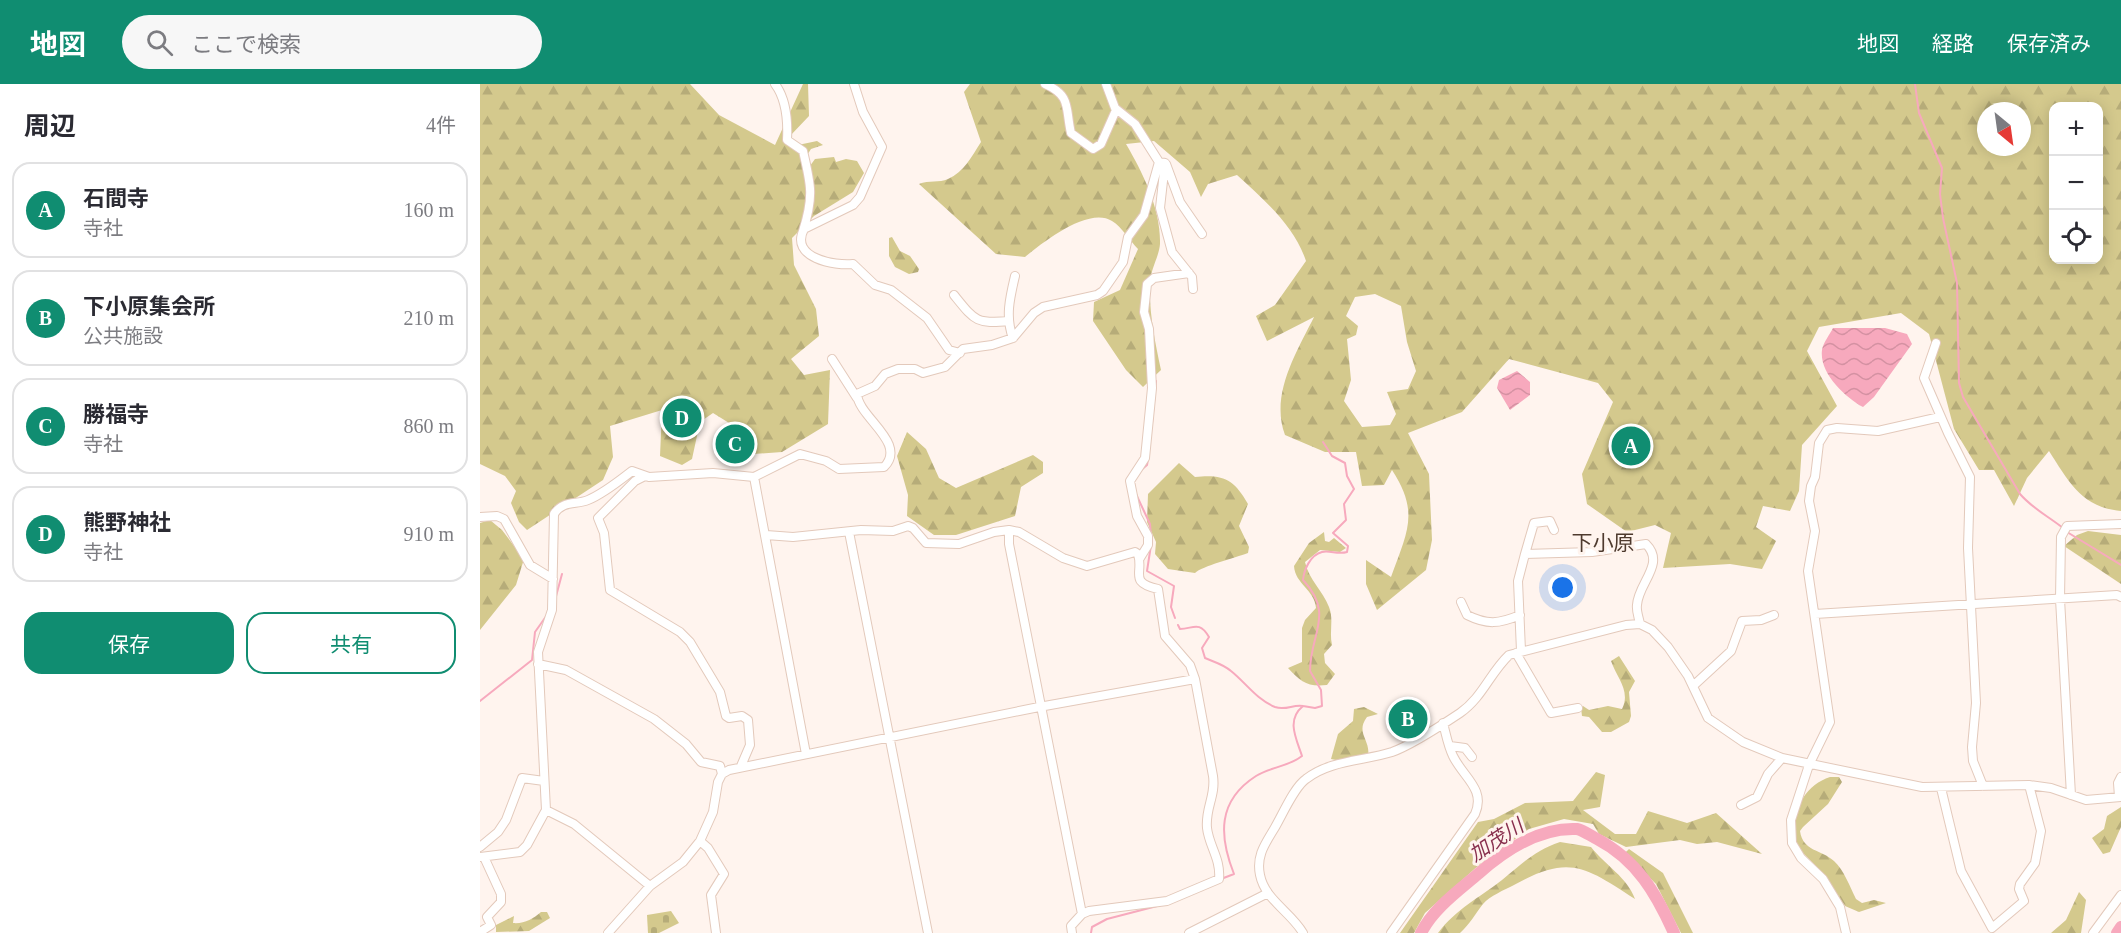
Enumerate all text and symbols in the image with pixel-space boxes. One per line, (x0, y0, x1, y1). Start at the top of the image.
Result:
search box (122, 15, 542, 69)
icon: search (143, 26, 176, 59)
text: 地図 (30, 29, 86, 60)
text: ここで検索 (191, 32, 301, 57)
text: 地図 (1857, 32, 1899, 56)
text: 経路 (1932, 32, 1974, 56)
text: 保存済み (2007, 32, 2091, 56)
north arrow (1977, 102, 2031, 156)
map controls (2049, 102, 2103, 264)
button: + (2049, 102, 2103, 156)
text: 周辺 (24, 112, 76, 141)
text: 4件 (426, 114, 456, 136)
button: − (2049, 156, 2103, 210)
text: 石間寺 (83, 186, 149, 211)
text: A (38, 199, 53, 221)
text: 160 m (403, 199, 454, 221)
button: locate (2049, 210, 2103, 264)
text: 寺社 (83, 217, 123, 239)
text: 下小原集会所 (83, 294, 215, 319)
text: B (39, 307, 52, 329)
text: 210 m (403, 307, 454, 329)
text: 公共施設 (83, 325, 163, 347)
pin: D (662, 396, 702, 440)
text: 勝福寺 (83, 402, 149, 427)
text: C (38, 415, 53, 437)
text: 860 m (403, 415, 454, 437)
pin: C (716, 422, 754, 466)
pin: A (1612, 424, 1650, 469)
text: 寺社 (83, 433, 123, 455)
text: 熊野神社 (83, 510, 171, 535)
text: D (38, 523, 53, 545)
text: 910 m (403, 523, 454, 545)
district label: 下小原 (1572, 531, 1635, 555)
text: 寺社 (83, 541, 123, 563)
your location (1548, 573, 1577, 602)
button: 保存 (24, 612, 234, 674)
button: 共有 (246, 612, 456, 674)
pin: B (1388, 696, 1428, 742)
water label: 加茂川 (1465, 813, 1529, 866)

